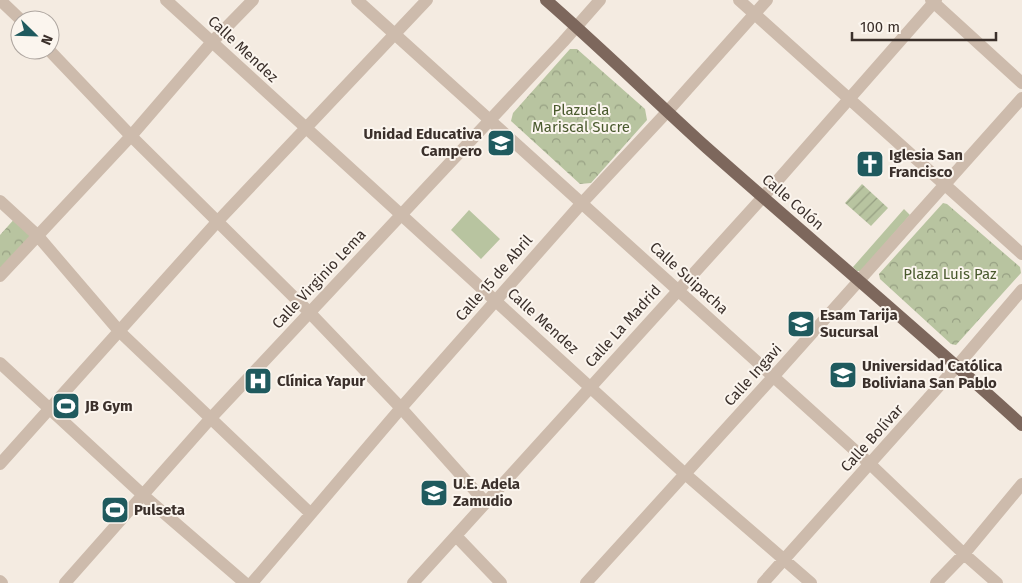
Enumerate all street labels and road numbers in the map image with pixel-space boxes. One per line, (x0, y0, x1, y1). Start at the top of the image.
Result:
street label: Calle Mendez (204, 12, 282, 86)
street label: Calle Colón (758, 170, 828, 234)
street label: Calle Virginio Lema (268, 226, 370, 332)
street label: Calle 15 de Abril (452, 231, 537, 325)
street label: Calle Suipacha (646, 238, 732, 318)
street label: Calle La Madrid (581, 281, 665, 371)
street label: Calle Mendez (504, 284, 583, 358)
street label: Calle Ingavi (720, 340, 786, 410)
street label: Calle Bolívar (837, 400, 907, 476)

